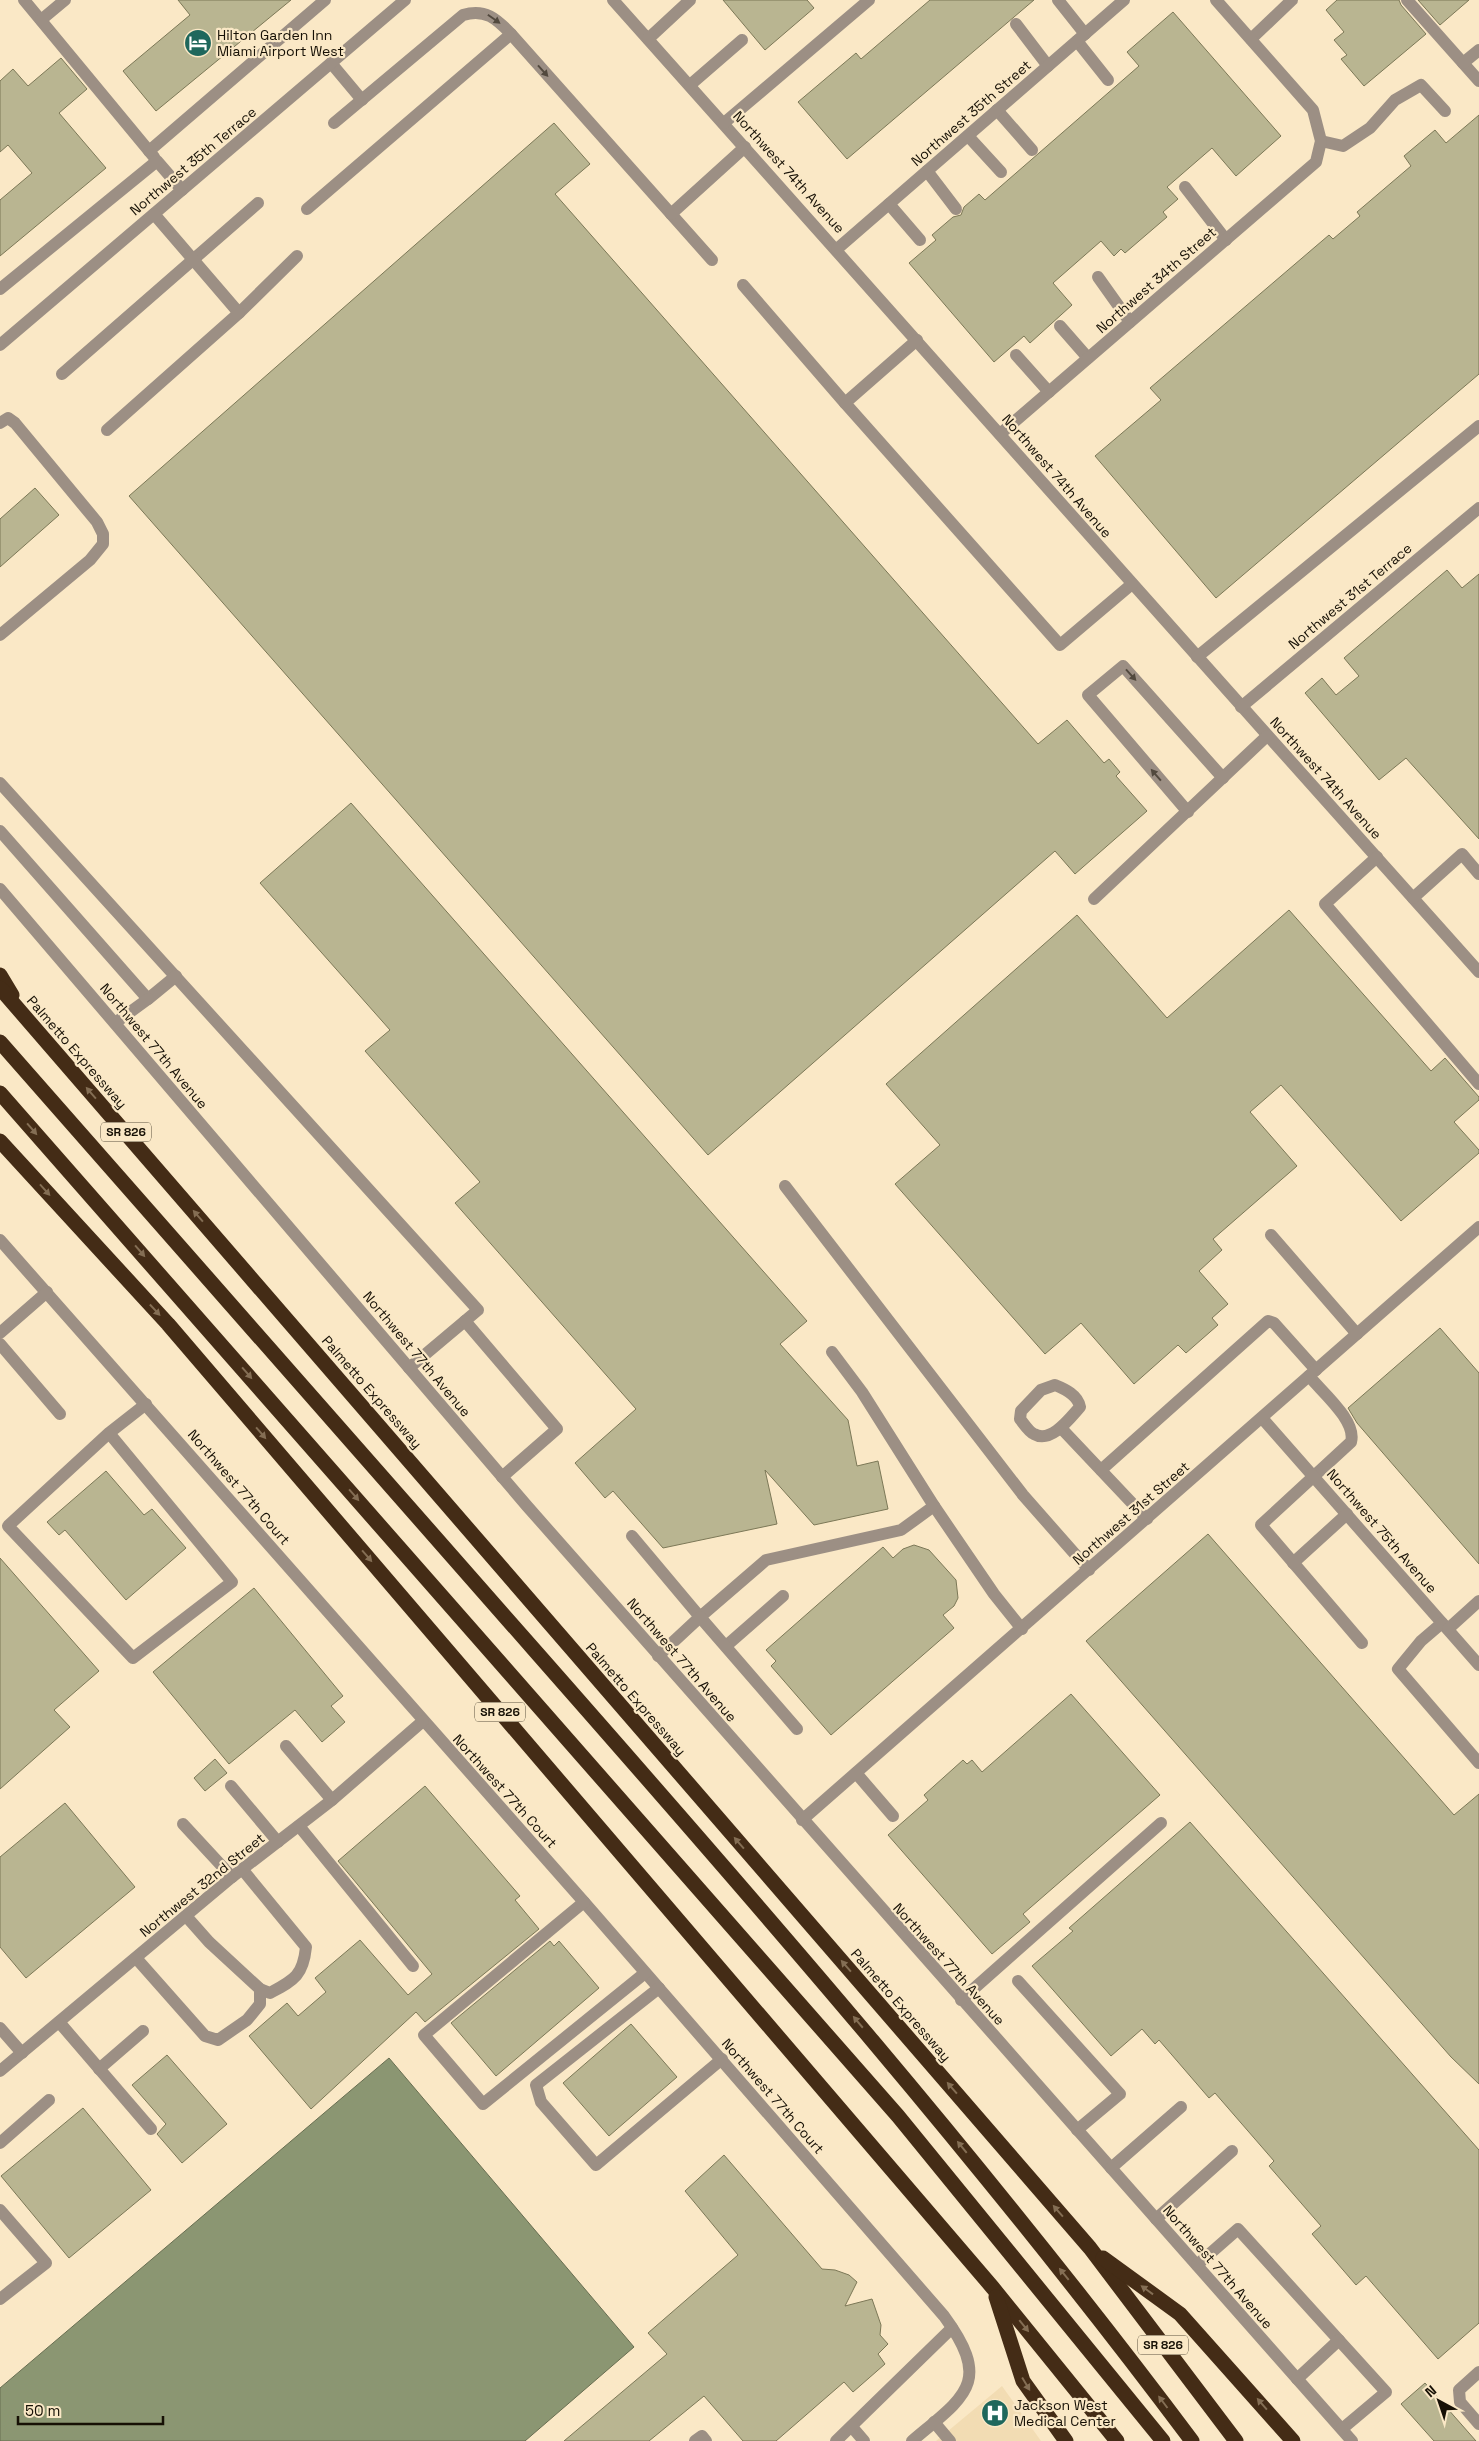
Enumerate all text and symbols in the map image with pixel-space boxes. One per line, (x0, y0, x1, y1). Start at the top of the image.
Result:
one-way arrow (487, 14, 501, 24)
place label: Hilton Garden Inn Miami Airport West (217, 26, 344, 60)
hotel icon: Hilton Garden Inn Miami Airport West (183, 28, 213, 58)
street label: Northwest 35th Street (907, 56, 1035, 170)
one-way arrow (538, 64, 549, 77)
street label: Northwest 35th Terrace (126, 103, 260, 219)
street label: Northwest 74th Avenue (729, 107, 849, 237)
street label: Northwest 34th Street (1092, 223, 1220, 337)
street label: Northwest 74th Avenue (998, 410, 1116, 542)
street label: Northwest 31st Terrace (1285, 539, 1415, 653)
one-way arrow (1125, 668, 1137, 680)
street label: Northwest 74th Avenue (1266, 713, 1386, 843)
one-way arrow (1151, 769, 1162, 782)
street label: Northwest 77th Avenue (96, 980, 212, 1112)
street label: Palmetto Expressway (23, 992, 131, 1112)
one-way arrow (86, 1086, 97, 1099)
road number: SR 826 (101, 1122, 151, 1142)
one-way arrow (26, 1123, 38, 1135)
one-way arrow (39, 1184, 50, 1197)
one-way arrow (192, 1209, 203, 1222)
one-way arrow (134, 1245, 145, 1258)
street label: Northwest 77th Avenue (359, 1288, 475, 1420)
one-way arrow (149, 1303, 161, 1315)
street label: Palmetto Expressway (318, 1332, 426, 1452)
one-way arrow (241, 1367, 253, 1379)
street label: Northwest 77th Court (184, 1426, 294, 1548)
one-way arrow (255, 1426, 267, 1438)
street label: Northwest 31st Street (1069, 1457, 1193, 1569)
street label: Northwest 75th Avenue (1323, 1465, 1441, 1597)
one-way arrow (348, 1489, 360, 1501)
one-way arrow (361, 1549, 372, 1562)
street label: Northwest 77th Avenue (623, 1594, 741, 1726)
street label: Palmetto Expressway (582, 1639, 690, 1759)
road number: SR 826 (475, 1702, 525, 1721)
street label: Northwest 77th Court (449, 1730, 561, 1852)
street label: Northwest 32nd Street (136, 1829, 268, 1941)
one-way arrow (734, 1836, 745, 1849)
street label: Northwest 77th Avenue (889, 1899, 1009, 2029)
street label: Palmetto Expressway (847, 1945, 955, 2065)
one-way arrow (840, 1959, 851, 1972)
one-way arrow (852, 2016, 863, 2029)
street label: Northwest 77th Court (718, 2035, 828, 2157)
one-way arrow (946, 2083, 958, 2095)
one-way arrow (956, 2141, 967, 2154)
street label: Northwest 77th Avenue (1159, 2201, 1277, 2333)
one-way arrow (1052, 2206, 1064, 2218)
one-way arrow (1058, 2267, 1069, 2280)
one-way arrow (1140, 2285, 1154, 2295)
one-way arrow (1018, 2319, 1029, 2332)
road number: SR 826 (1138, 2336, 1188, 2354)
one-way arrow (1022, 2376, 1030, 2391)
north arrow (1414, 2376, 1464, 2426)
text: N (1421, 2381, 1440, 2401)
scale bar (18, 2394, 162, 2426)
one-way arrow (1158, 2395, 1168, 2409)
place label: Jackson West Medical Center (1014, 2396, 1116, 2430)
hospital icon: Jackson West Medical Center (980, 2398, 1010, 2428)
one-way arrow (1256, 2398, 1267, 2411)
text: 50 m (25, 2401, 60, 2420)

